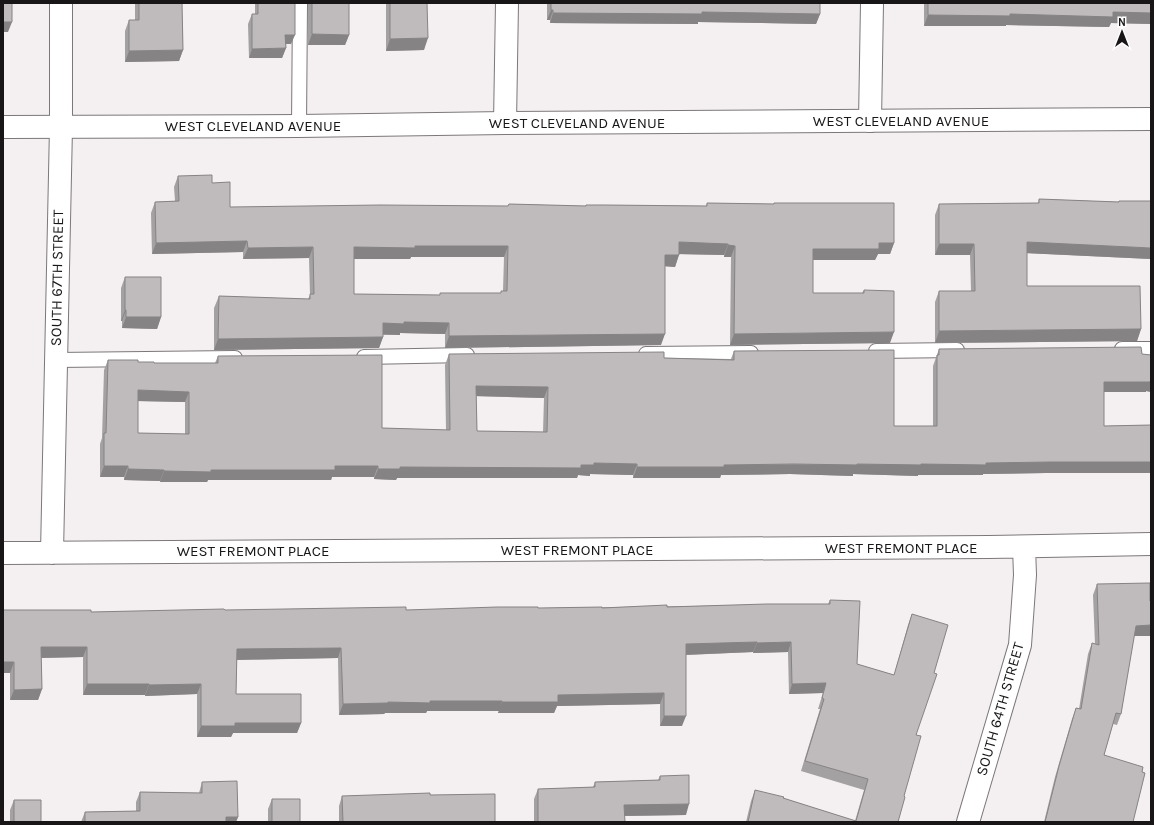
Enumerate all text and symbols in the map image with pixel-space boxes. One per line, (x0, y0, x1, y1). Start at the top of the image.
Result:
north arrow (1102, 12, 1142, 52)
text: N (1118, 16, 1126, 29)
street label: WEST CLEVELAND AVENUE (813, 112, 989, 130)
street label: WEST CLEVELAND AVENUE (489, 114, 665, 132)
street label: WEST CLEVELAND AVENUE (165, 117, 341, 135)
street label: SOUTH 67TH STREET (47, 209, 67, 346)
street label: WEST FREMONT PLACE (825, 539, 977, 557)
street label: WEST FREMONT PLACE (501, 541, 653, 559)
street label: WEST FREMONT PLACE (177, 542, 329, 560)
street label: SOUTH 64TH STREET (972, 640, 1028, 778)

